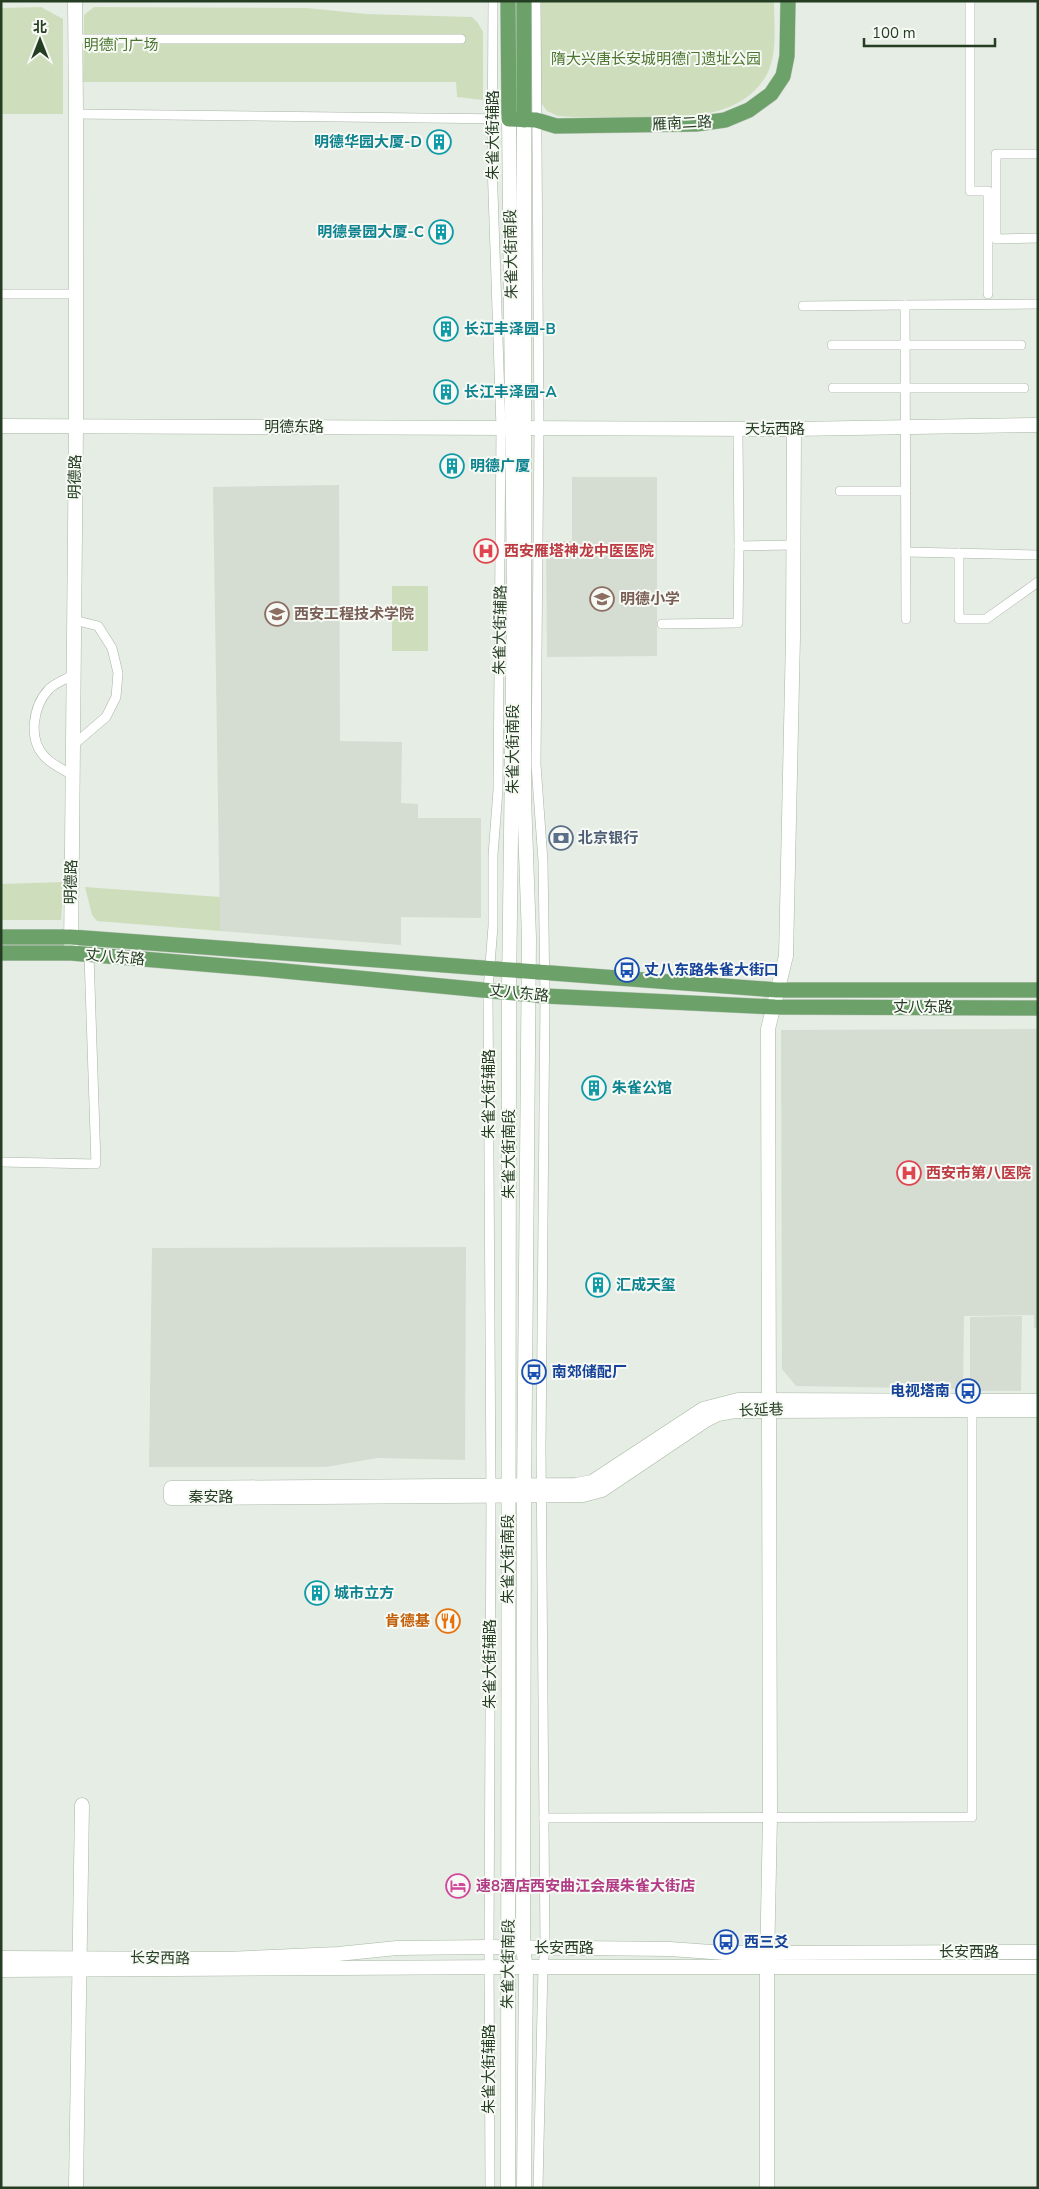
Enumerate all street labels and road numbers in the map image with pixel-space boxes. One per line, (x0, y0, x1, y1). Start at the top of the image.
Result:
street label: 朱雀大街辅路 (483, 90, 503, 180)
street label: 雁南二路 (652, 111, 712, 135)
street label: 朱雀大街南段 (500, 209, 522, 299)
street label: 明德东路 (264, 417, 324, 437)
street label: 天坛西路 (745, 419, 805, 439)
street label: 明德路 (65, 454, 85, 500)
street label: 朱雀大街辅路 (489, 585, 511, 675)
street label: 朱雀大街南段 (503, 704, 523, 794)
street label: 明德路 (61, 859, 81, 905)
street label: 丈八东路 (84, 944, 146, 970)
street label: 丈八东路 (488, 980, 550, 1006)
street label: 丈八东路 (893, 997, 953, 1017)
street label: 朱雀大街辅路 (479, 1049, 499, 1139)
street label: 朱雀大街南段 (499, 1109, 519, 1199)
street label: 长延巷 (738, 1399, 784, 1421)
street label: 秦安路 (188, 1487, 234, 1507)
street label: 朱雀大街南段 (498, 1514, 518, 1604)
street label: 朱雀大街辅路 (480, 1619, 500, 1709)
street label: 朱雀大街南段 (497, 1919, 519, 2009)
street label: 长安西路 (534, 1938, 594, 1958)
street label: 长安西路 (939, 1942, 999, 1962)
street label: 长安西路 (130, 1947, 190, 1969)
street label: 朱雀大街辅路 (479, 2024, 499, 2114)

